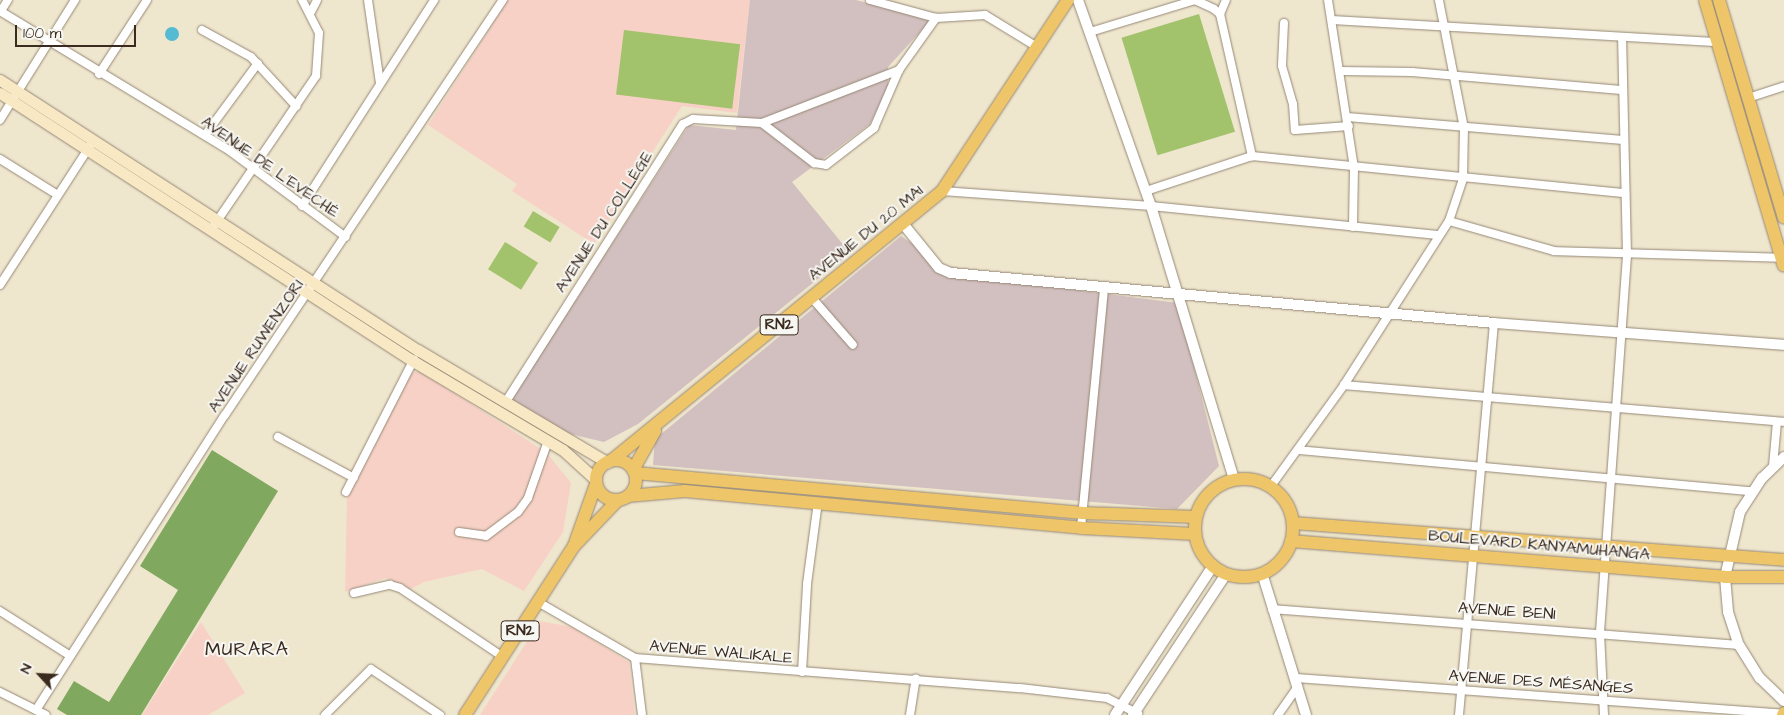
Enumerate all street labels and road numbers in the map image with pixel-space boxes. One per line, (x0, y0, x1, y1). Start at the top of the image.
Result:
street label: AVENUE DE L'EVECHÉ (197, 112, 343, 222)
street label: AVENUE DU COLLÈGE (551, 148, 657, 296)
street label: AVENUE DU 20 MAI (805, 181, 927, 285)
street label: AVENUE RUWENZORI (204, 276, 308, 416)
road number: RN2 (759, 312, 799, 338)
street label: BOULEVARD KANYAMUHANGA (1427, 526, 1651, 564)
street label: AVENUE BENI (1457, 598, 1557, 624)
road number: RN2 (500, 618, 540, 644)
street label: AVENUE WALIKALE (648, 636, 794, 668)
street label: AVENUE DES MÉSANGES (1448, 666, 1634, 698)

